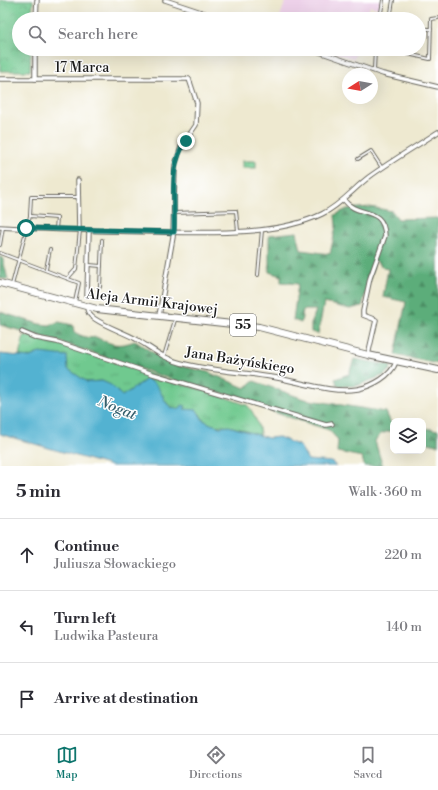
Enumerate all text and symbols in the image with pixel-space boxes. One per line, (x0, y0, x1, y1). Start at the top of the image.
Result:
search box (12, 12, 426, 56)
icon: search (26, 23, 48, 45)
text: Search here (58, 25, 138, 44)
street label: 17 Marca (55, 59, 110, 77)
north arrow (342, 68, 378, 104)
route end (177, 132, 195, 150)
route start (17, 219, 35, 237)
street label: Aleja Armii Krajowej (84, 285, 219, 319)
road number: 55 (230, 314, 256, 336)
street label: Jana Bażyńskiego (183, 343, 296, 379)
water label: Nogat (94, 391, 140, 425)
map controls (390, 418, 426, 454)
button: layers (390, 418, 426, 454)
text: 5 min (16, 481, 61, 503)
text: Walk · 360 m (349, 484, 422, 500)
text: Continue (54, 537, 119, 556)
icon: ahead (16, 544, 38, 566)
text: 220 m (384, 547, 422, 563)
text: Juliusza Słowackiego (54, 556, 176, 572)
text: Turn left (54, 609, 116, 628)
icon: left (16, 616, 38, 638)
text: 140 m (386, 619, 422, 635)
text: Ludwika Pasteura (54, 628, 158, 644)
icon: arrive (16, 688, 38, 710)
text: Arrive at destination (54, 689, 198, 708)
tab: Map (56, 744, 78, 782)
tab: Directions (189, 744, 242, 782)
tab: Saved (353, 744, 382, 782)

